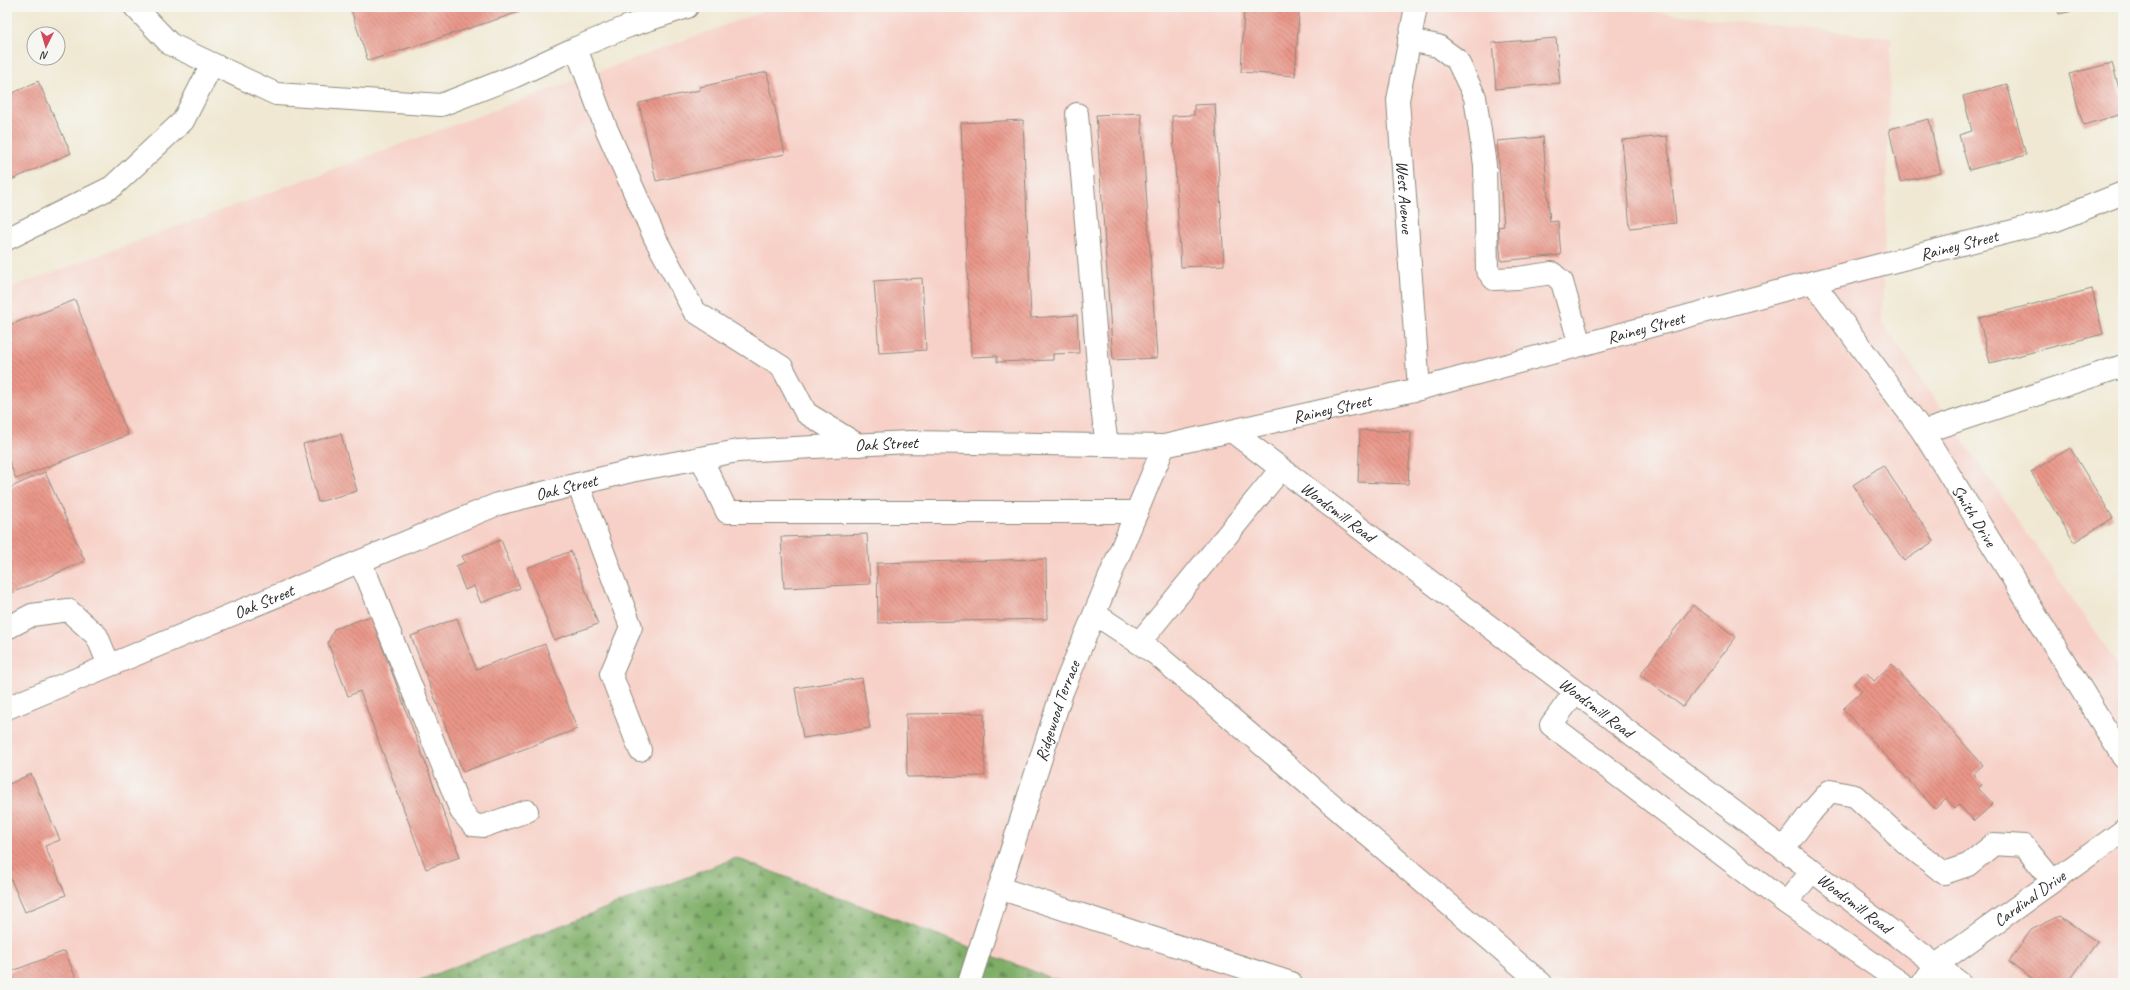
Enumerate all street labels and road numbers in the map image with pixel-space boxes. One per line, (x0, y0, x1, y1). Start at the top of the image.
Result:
street label: West Avenue (1392, 160, 1418, 236)
street label: Rainey Street (1918, 224, 2002, 265)
street label: Rainey Street (1605, 306, 1689, 348)
street label: Rainey Street (1291, 389, 1375, 427)
street label: Oak Street (854, 431, 920, 455)
street label: Oak Street (533, 469, 602, 505)
street label: Woodsmill Road (1297, 477, 1381, 548)
street label: Smith Drive (1947, 481, 2002, 551)
street label: Oak Street (231, 579, 299, 623)
street label: Ridgewood Terrace (1030, 656, 1085, 764)
street label: Woodsmill Road (1555, 673, 1640, 744)
street label: Cardinal Drive (1989, 864, 2071, 931)
street label: Woodsmill Road (1813, 868, 1898, 939)

